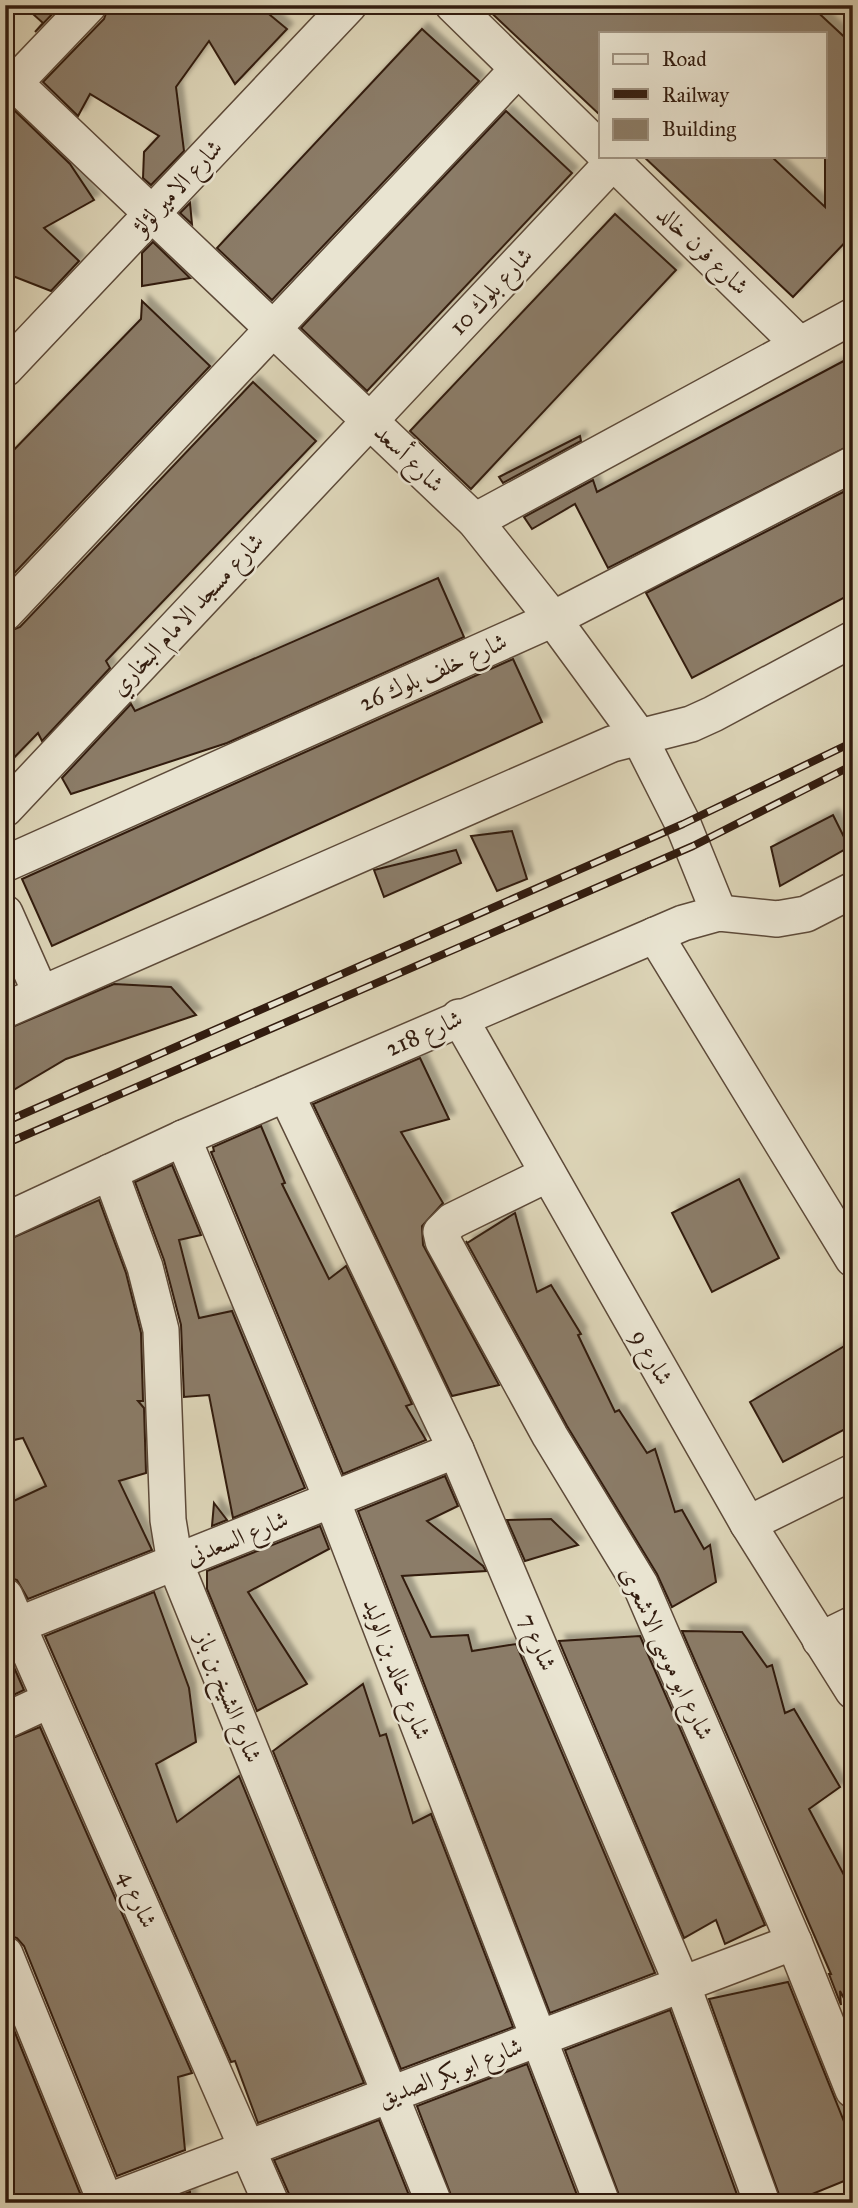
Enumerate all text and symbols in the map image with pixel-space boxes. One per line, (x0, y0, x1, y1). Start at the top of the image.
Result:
legend (599, 32, 826, 158)
text: Road (662, 46, 707, 72)
text: Railway (662, 82, 730, 108)
text: Building (662, 116, 736, 142)
street label: شارع الامير لؤلؤ (124, 133, 233, 246)
street label: شارع فرن خالد (647, 199, 755, 305)
street label: شارع بلوك 10 (443, 241, 543, 345)
street label: شارع أسعد (364, 416, 452, 502)
street label: شارع مسجد الامام البخاري (104, 526, 275, 706)
street label: شارع خلف بلوك 26 (354, 626, 514, 723)
street label: شارع 218 (381, 1003, 469, 1068)
street label: شارع 9 (620, 1324, 680, 1393)
street label: شارع السعدنى (182, 1504, 294, 1577)
street label: شارع ابو موسى الاشعرى (609, 1561, 720, 1747)
street label: شارع خالد بن الوليد (352, 1594, 438, 1746)
street label: شارع 7 (508, 1609, 563, 1677)
street label: شارع الشيخ بن باز (183, 1625, 269, 1769)
street label: شارع 4 (107, 1865, 164, 1935)
street label: شارع ابو بكر الصديق (373, 2031, 528, 2118)

